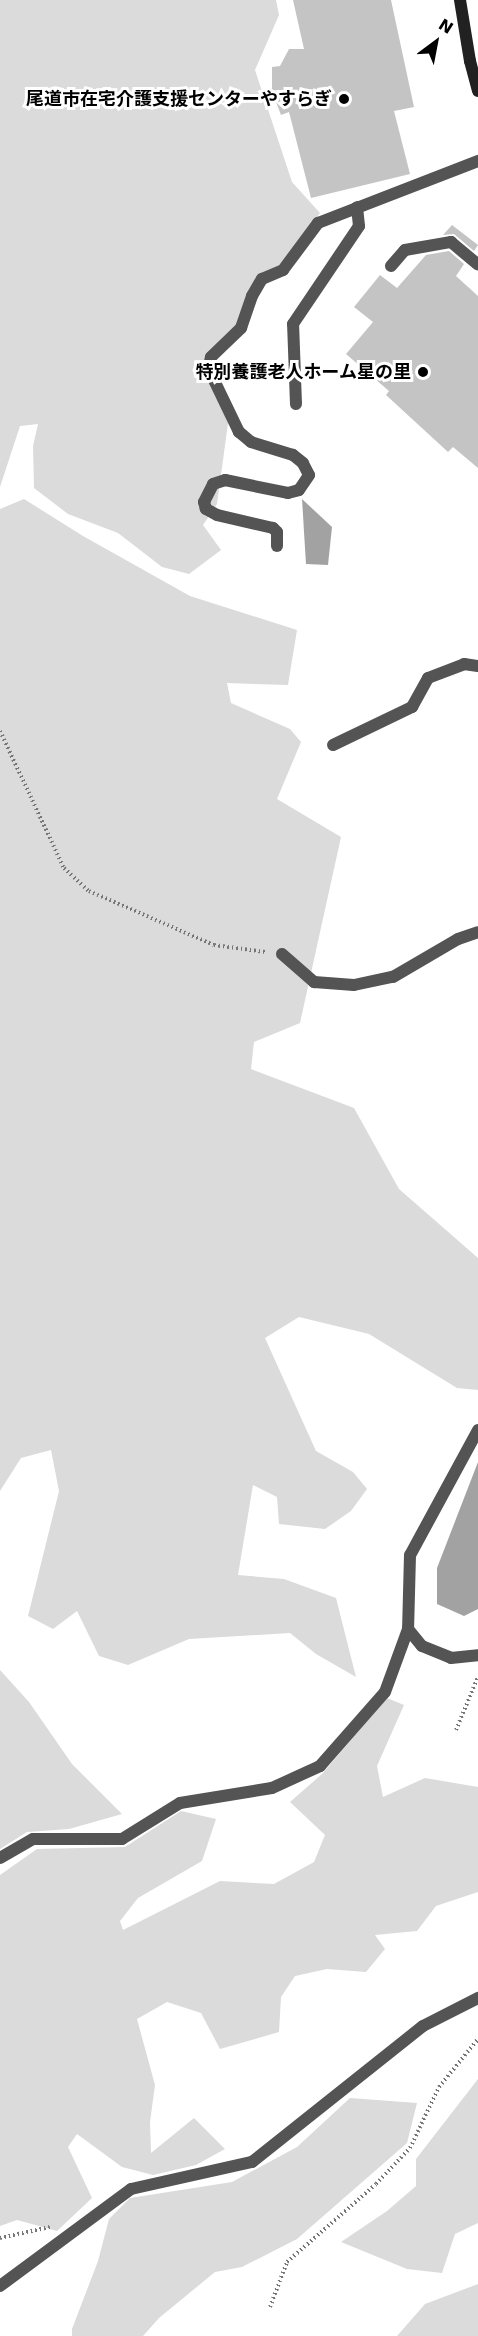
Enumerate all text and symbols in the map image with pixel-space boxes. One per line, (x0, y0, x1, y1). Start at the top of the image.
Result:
north arrow (406, 12, 466, 72)
text: N (435, 15, 457, 38)
place label: 尾道市在宅介護支援センターやすらぎ (26, 88, 332, 110)
marker: 尾道市在宅介護支援センターやすらぎ (337, 92, 351, 106)
place label: 特別養護老人ホーム星の里 (195, 361, 411, 383)
marker: 特別養護老人ホーム星の里 (416, 365, 430, 379)

